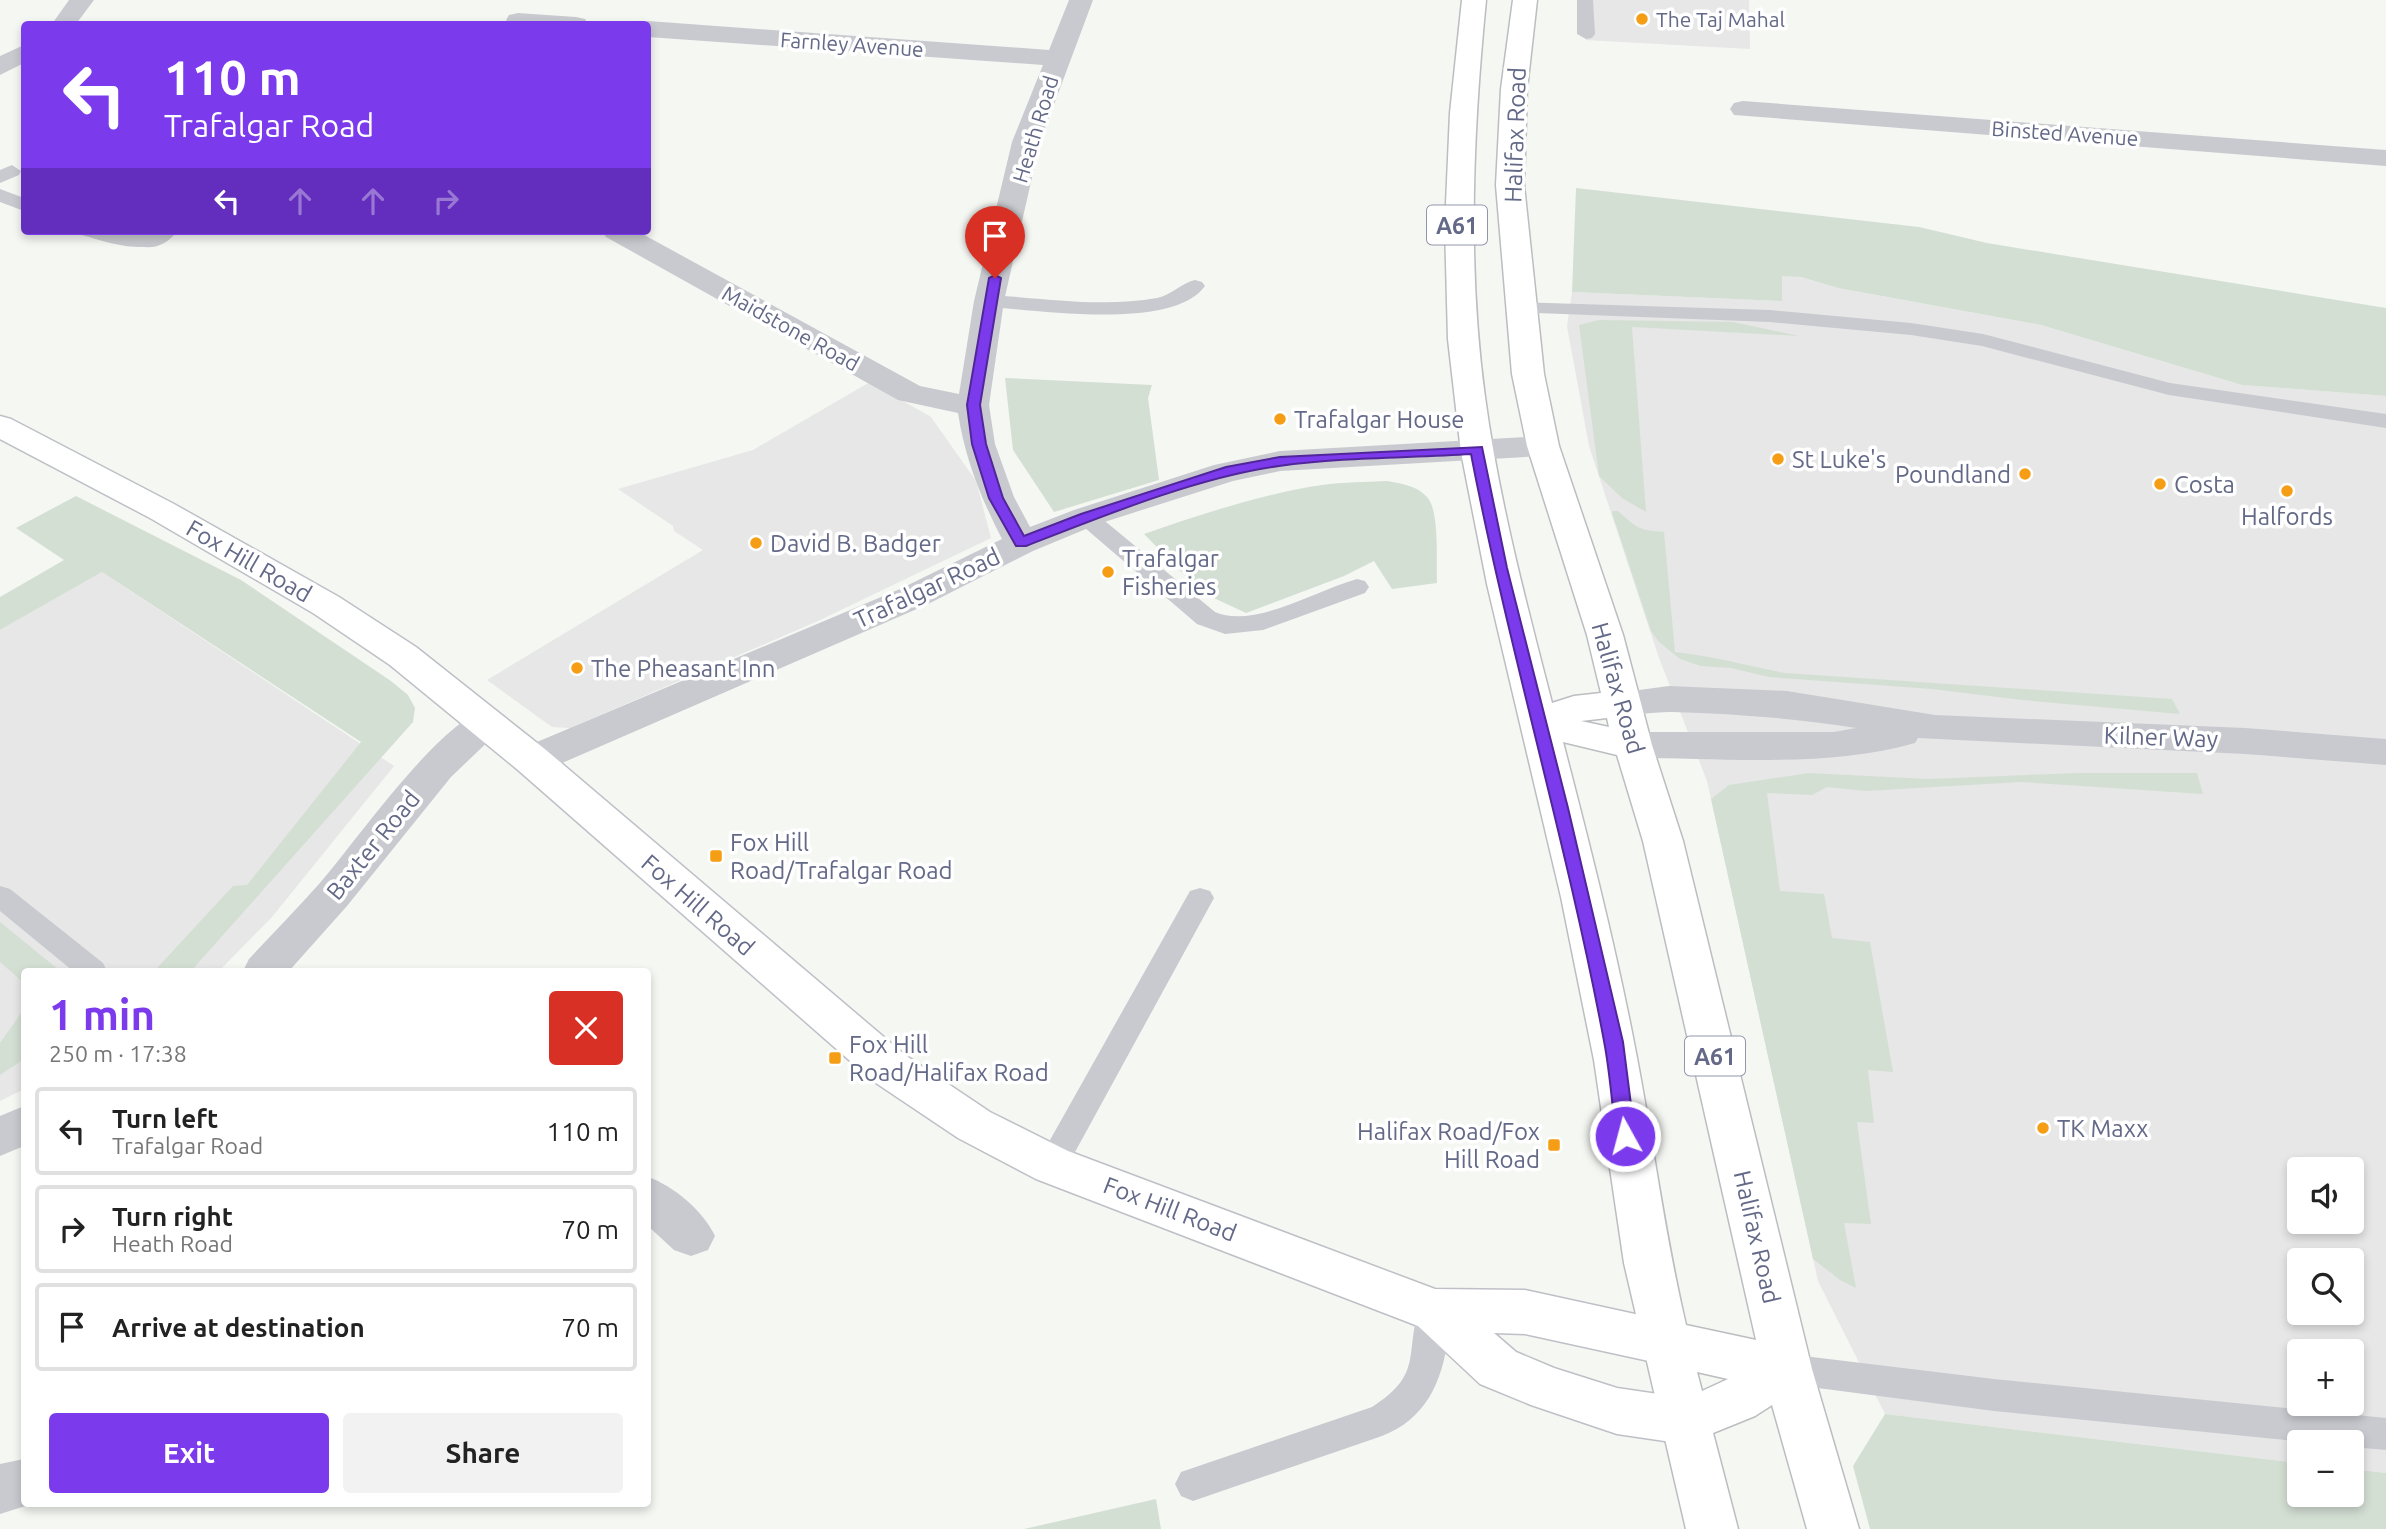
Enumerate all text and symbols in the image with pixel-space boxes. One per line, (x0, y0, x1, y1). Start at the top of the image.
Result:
place label: The Taj Mahal (1656, 7, 1785, 31)
marker: The Taj Mahal (1634, 11, 1650, 27)
street label: Farnley Avenue (779, 27, 925, 61)
icon: left (49, 49, 140, 140)
text: 110 m (164, 49, 301, 104)
street label: Halifax Road (1499, 67, 1531, 203)
street label: Heath Road (1007, 73, 1063, 185)
text: Trafalgar Road (164, 107, 374, 143)
street label: Binsted Avenue (1991, 116, 2139, 150)
icon: left (208, 182, 246, 220)
icon: ahead (281, 182, 319, 220)
icon: ahead (354, 182, 392, 220)
icon: right (427, 182, 465, 220)
pin (965, 206, 1025, 278)
road number: A61 (1427, 206, 1487, 244)
icon: arrive (976, 217, 1014, 255)
street label: Maidstone Road (718, 280, 864, 376)
place label: Trafalgar House (1294, 406, 1465, 433)
marker: Trafalgar House (1272, 411, 1288, 427)
place label: St Luke's (1792, 446, 1886, 473)
marker: St Luke's (1770, 451, 1786, 467)
place label: Poundland (1895, 461, 2011, 488)
marker: Poundland (2017, 466, 2033, 482)
place label: Costa (2174, 471, 2235, 498)
marker: Costa (2152, 476, 2168, 492)
marker: Halfords (2279, 483, 2295, 499)
place label: Halfords (2241, 503, 2333, 530)
street label: Fox Hill Road (182, 514, 316, 608)
place label: David B. Badger (770, 530, 941, 557)
marker: David B. Badger (748, 535, 764, 551)
street label: Trafalgar Road (850, 542, 1004, 634)
place label: Trafalgar Fisheries (1122, 545, 1219, 600)
marker: Trafalgar Fisheries (1100, 564, 1116, 580)
street label: Halifax Road (1586, 619, 1650, 757)
place label: The Pheasant Inn (591, 655, 775, 682)
marker: The Pheasant Inn (569, 660, 585, 676)
street label: Kilner Way (2103, 722, 2219, 753)
street label: Baxter Road (321, 785, 425, 905)
place label: Fox Hill Road/Trafalgar Road (730, 829, 953, 884)
marker: Fox Hill Road/Trafalgar Road (708, 848, 724, 864)
street label: Fox Hill Road (636, 849, 760, 961)
text: 1 min (49, 991, 155, 1038)
button: close (549, 991, 623, 1065)
place label: Fox Hill Road/Halifax Road (849, 1031, 1049, 1086)
road number: A61 (1685, 1036, 1745, 1076)
text: 250 m · 17:38 (49, 1041, 187, 1066)
marker: Fox Hill Road/Halifax Road (827, 1050, 843, 1066)
position arrow (1588, 1099, 1662, 1173)
text: Turn left (112, 1104, 218, 1133)
icon: left (53, 1112, 91, 1150)
place label: TK Maxx (2057, 1115, 2148, 1142)
text: 110 m (547, 1117, 619, 1146)
place label: Halifax Road/Fox Hill Road (1357, 1118, 1540, 1173)
marker: TK Maxx (2035, 1120, 2051, 1136)
text: Trafalgar Road (112, 1133, 263, 1158)
marker: Halifax Road/Fox Hill Road (1546, 1137, 1562, 1153)
map controls (2287, 1157, 2364, 1507)
button: sound (2287, 1157, 2364, 1234)
street label: Halifax Road (1729, 1168, 1785, 1306)
street label: Fox Hill Road (1100, 1171, 1240, 1247)
text: Turn right (112, 1202, 233, 1231)
icon: right (53, 1210, 91, 1248)
text: 70 m (561, 1215, 619, 1244)
text: Heath Road (112, 1231, 233, 1256)
button: search (2287, 1248, 2364, 1325)
icon: arrive (53, 1308, 91, 1346)
text: Arrive at destination (112, 1313, 365, 1342)
text: 70 m (561, 1313, 619, 1342)
button: + (2287, 1339, 2364, 1416)
button: Exit (49, 1413, 329, 1493)
button: Share (343, 1413, 623, 1493)
button: − (2287, 1430, 2364, 1507)

